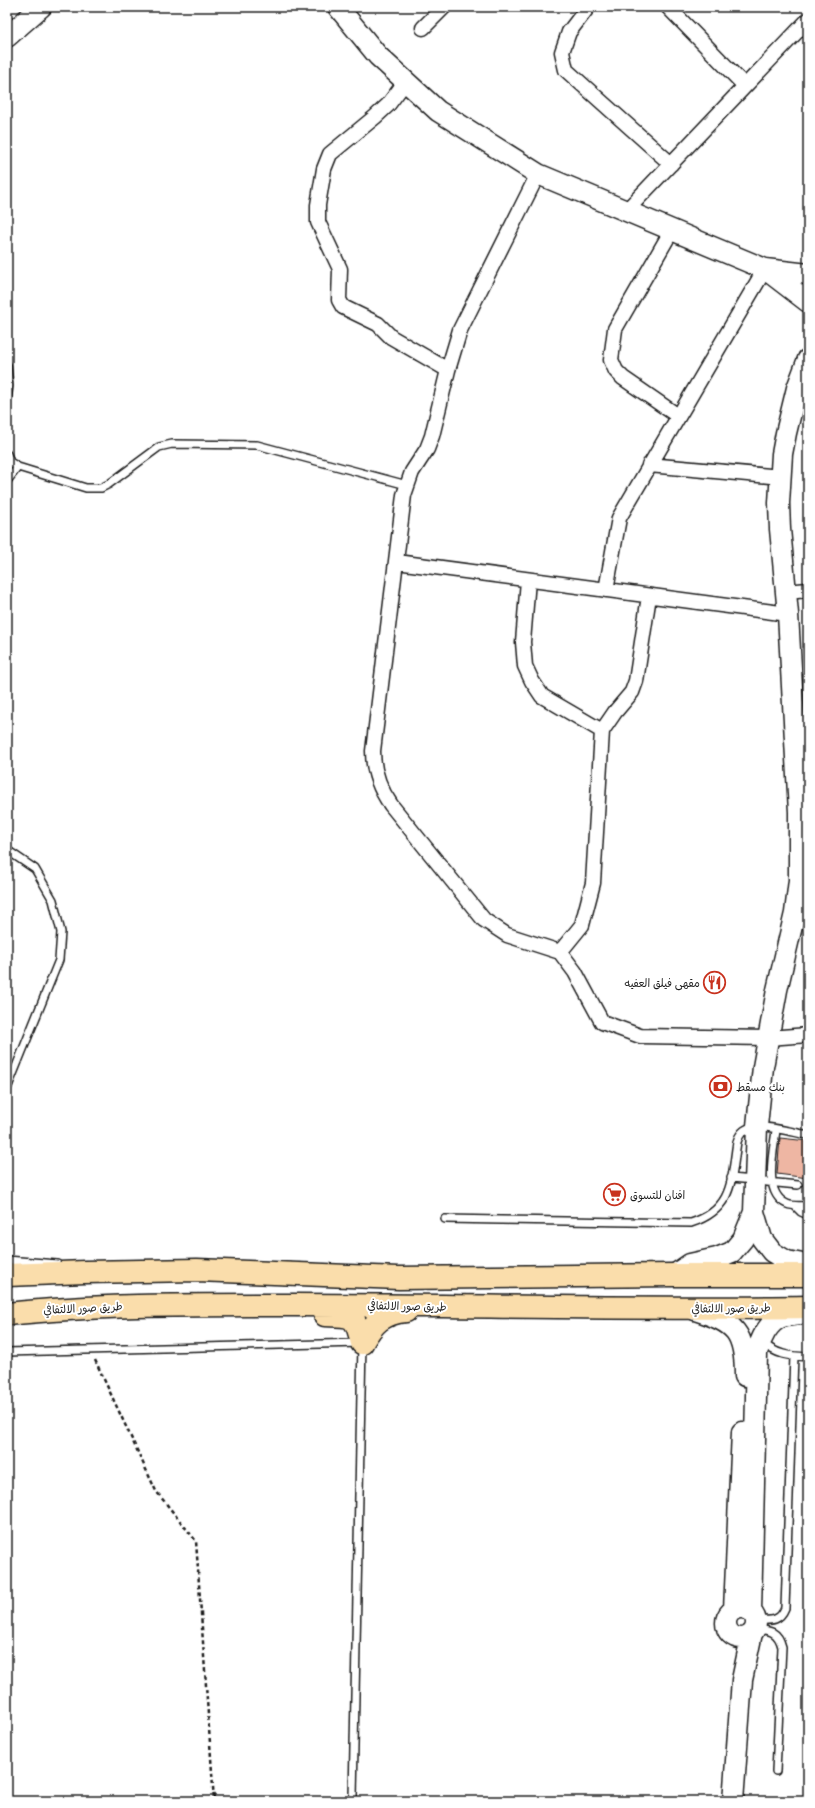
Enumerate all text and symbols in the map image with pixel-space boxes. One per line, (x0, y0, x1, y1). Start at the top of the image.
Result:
restaurant icon: مقهى فيلق العفيه (702, 970, 728, 996)
place label: مقهى فيلق العفيه (625, 974, 700, 993)
bank icon: بنك مسقط (707, 1074, 733, 1100)
place label: بنك مسقط (736, 1078, 785, 1097)
supermarket icon: افنان للتسوق (602, 1182, 628, 1208)
place label: افنان للتسوق (630, 1186, 685, 1205)
street label: طريق صور الالتفافي (367, 1296, 447, 1317)
street label: طريق صور الالتفافي (43, 1297, 123, 1320)
street label: طريق صور الالتفافي (691, 1298, 771, 1319)

